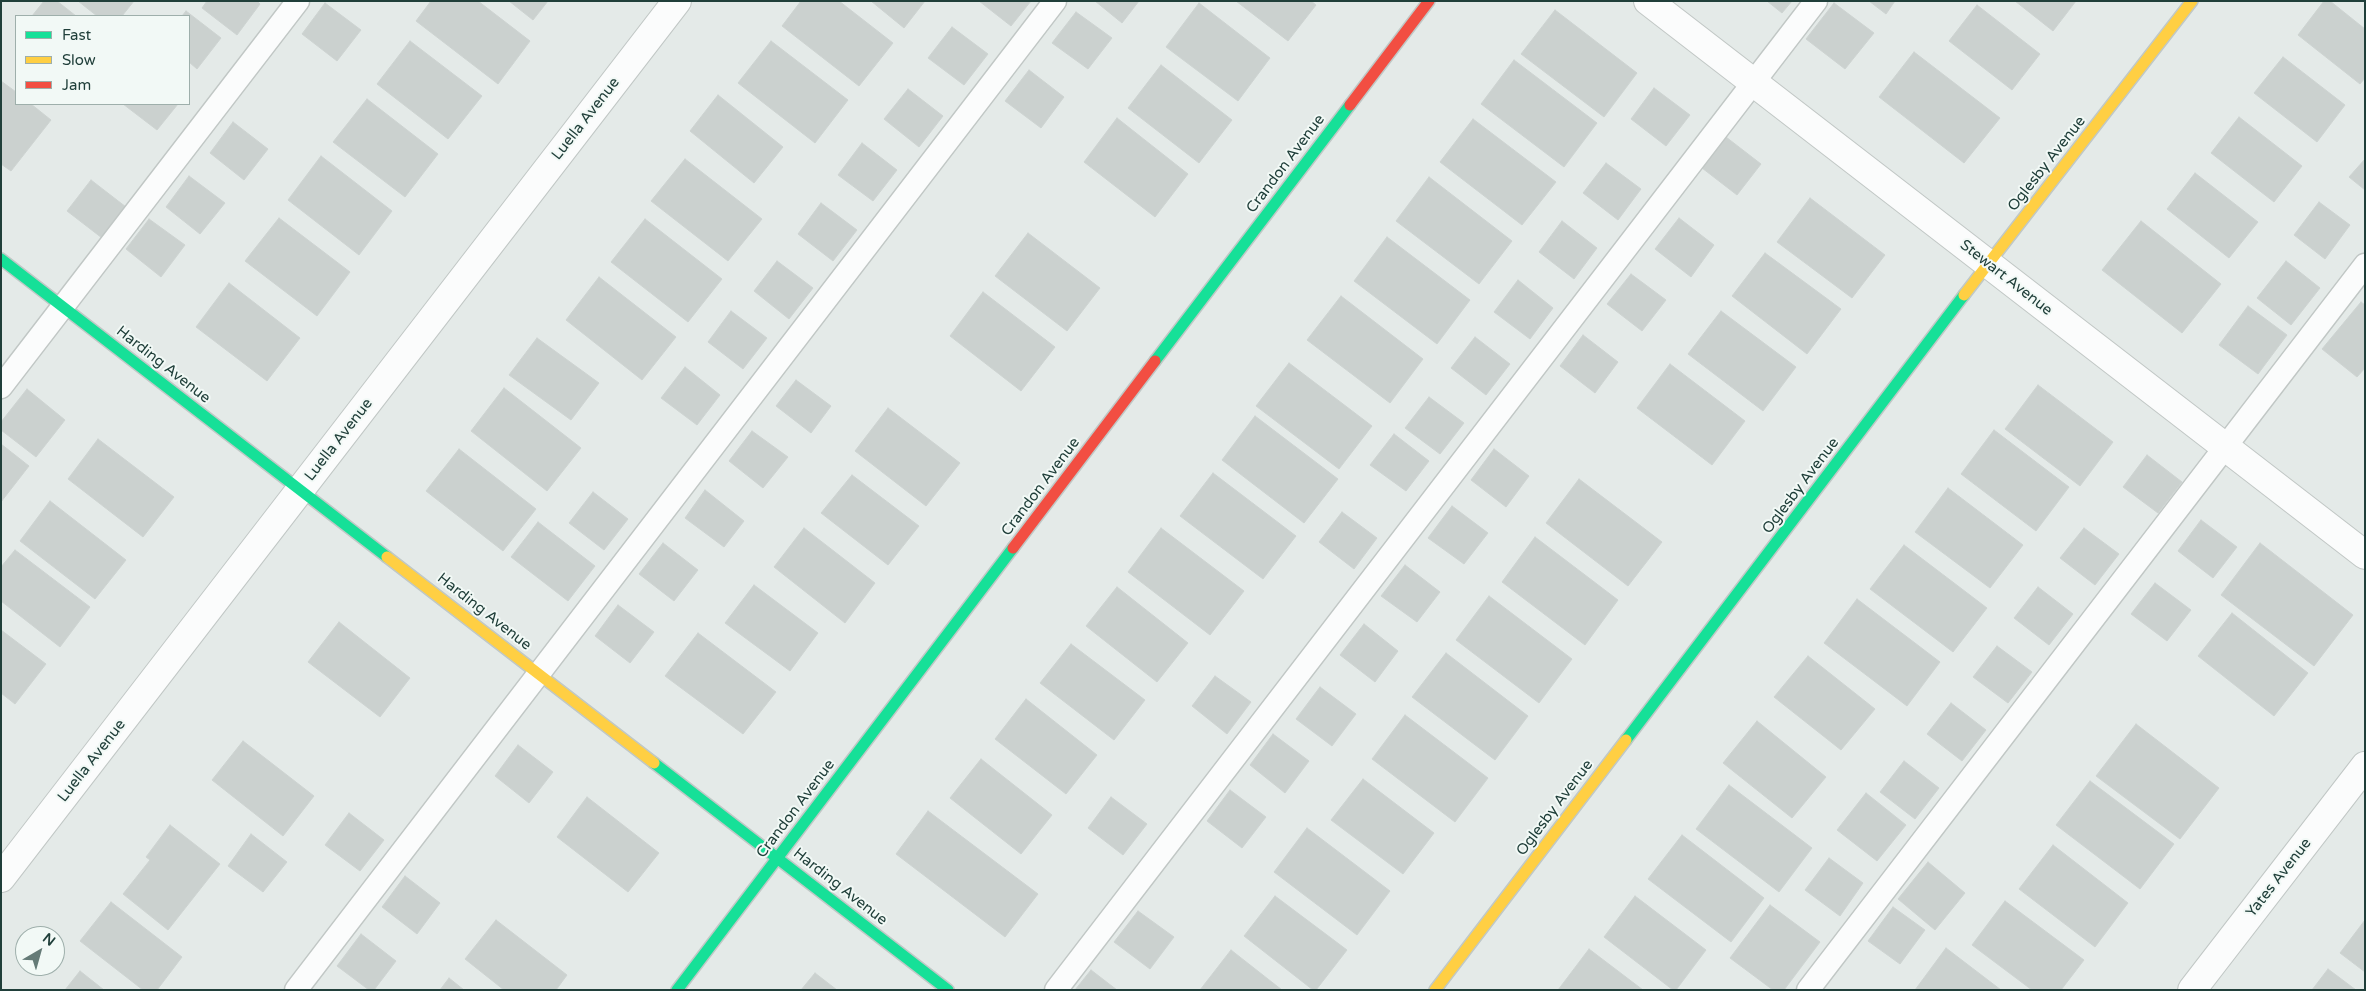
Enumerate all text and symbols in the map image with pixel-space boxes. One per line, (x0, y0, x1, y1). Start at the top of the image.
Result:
legend (15, 15, 190, 105)
text: Fast (62, 26, 91, 44)
text: Slow (62, 51, 96, 69)
street label: Luella Avenue (548, 74, 624, 164)
text: Jam (62, 76, 91, 94)
street label: Crandon Avenue (1243, 111, 1329, 217)
street label: Oglesby Avenue (2004, 113, 2090, 215)
street label: Stewart Avenue (1956, 236, 2056, 320)
street label: Harding Avenue (112, 323, 214, 407)
street label: Luella Avenue (301, 395, 377, 485)
street label: Crandon Avenue (998, 434, 1084, 540)
street label: Oglesby Avenue (1759, 434, 1843, 538)
street label: Harding Avenue (433, 570, 535, 654)
street label: Luella Avenue (54, 716, 130, 806)
street label: Crandon Avenue (753, 756, 839, 862)
street label: Oglesby Avenue (1513, 756, 1597, 860)
street label: Yates Avenue (2243, 835, 2315, 921)
street label: Harding Avenue (789, 845, 891, 929)
north arrow (15, 926, 65, 976)
text: N (39, 929, 59, 950)

